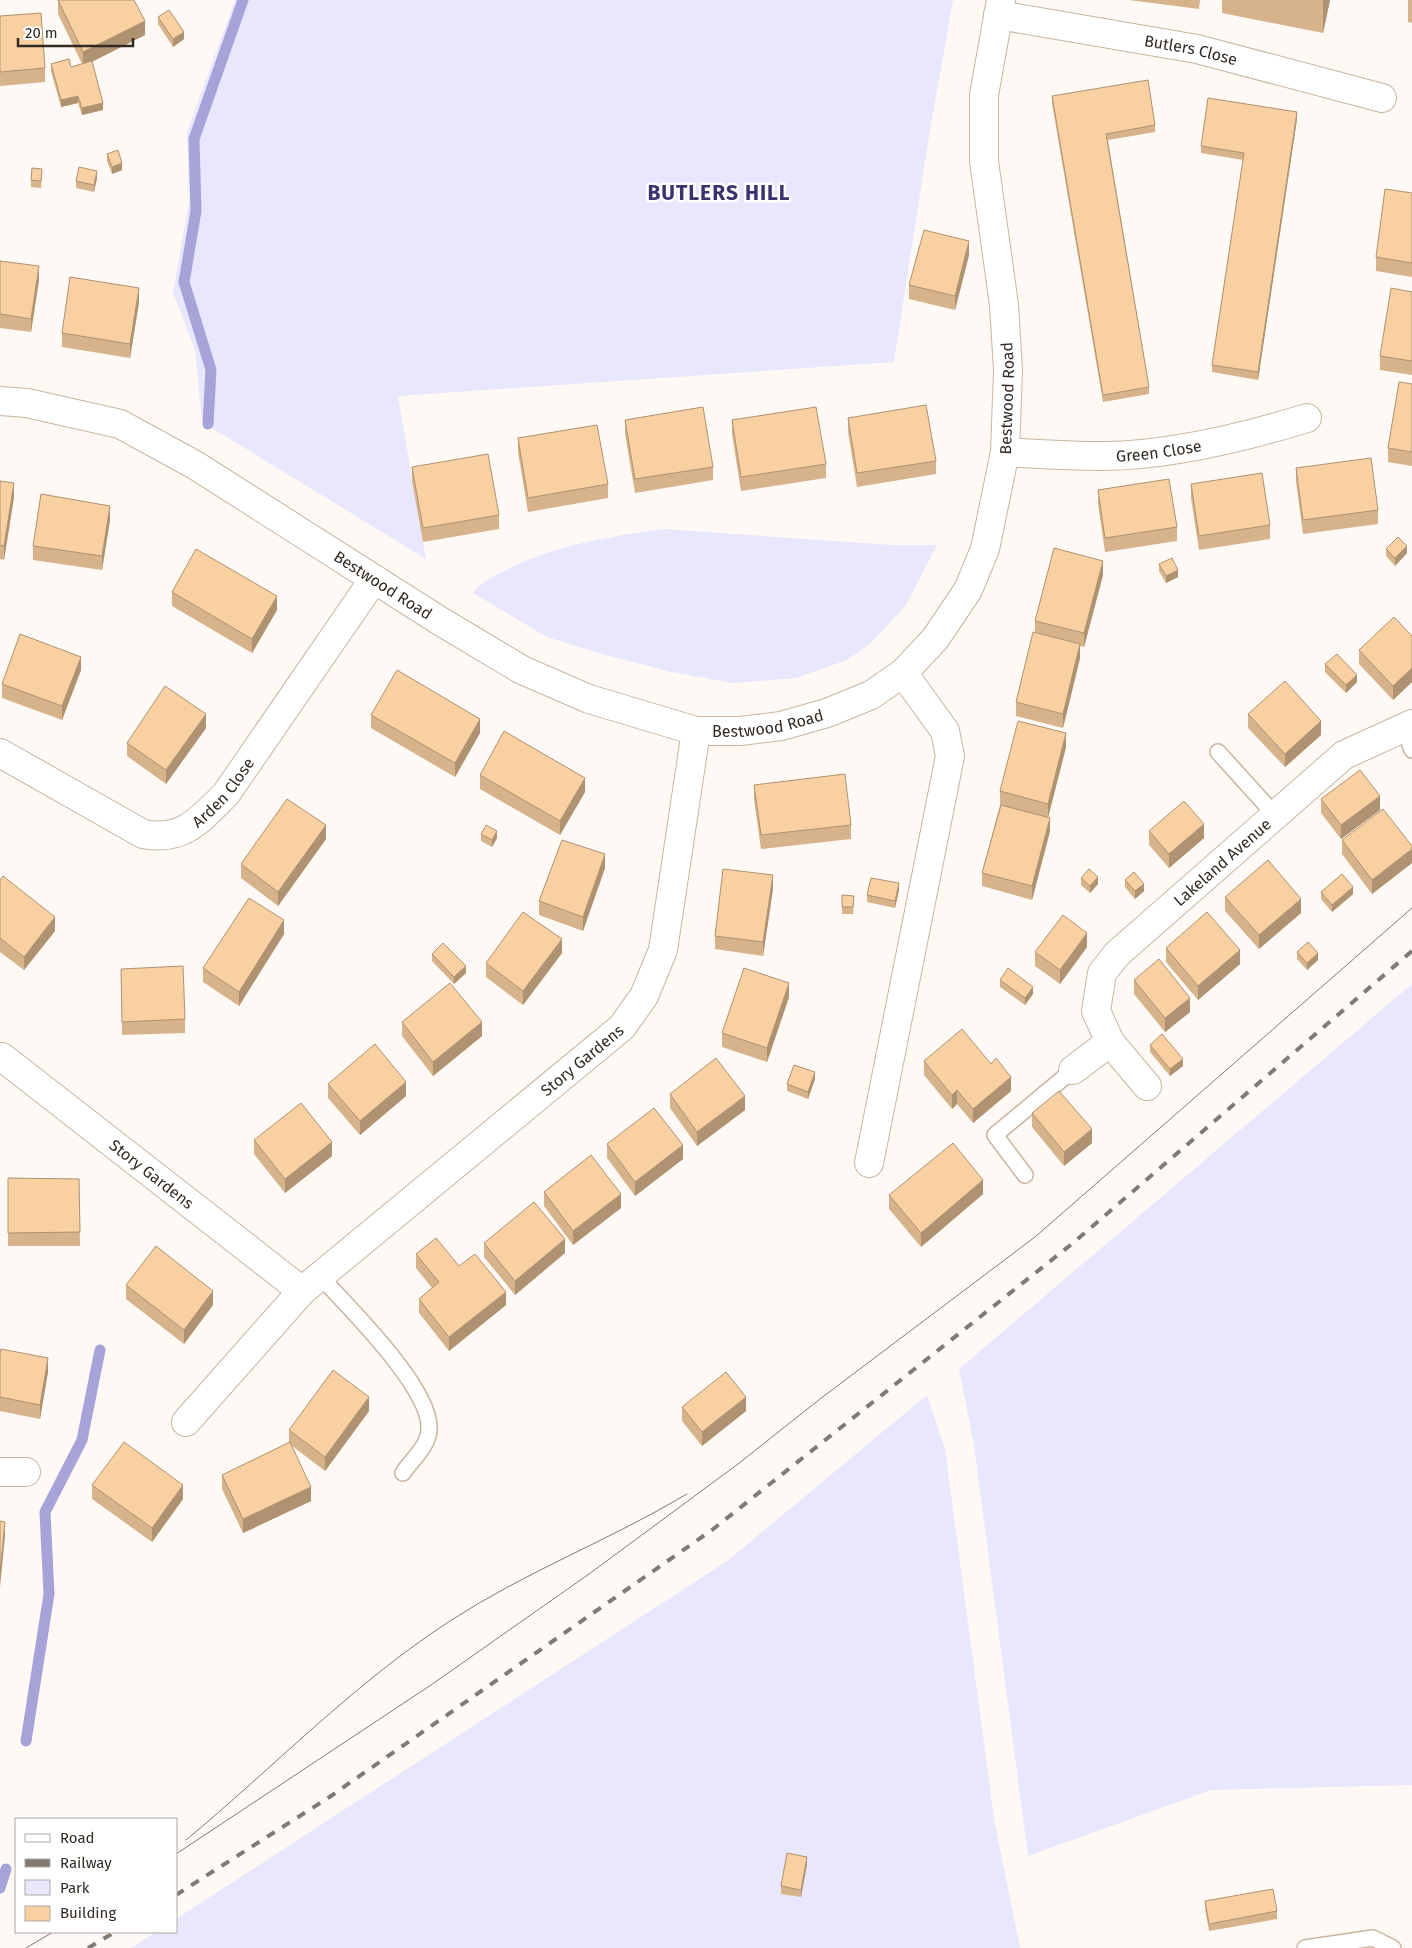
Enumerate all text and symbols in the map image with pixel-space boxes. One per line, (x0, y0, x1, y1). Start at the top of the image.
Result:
scale bar (18, 15, 132, 47)
text: 20 m (25, 24, 58, 42)
street label: Butlers Close (1143, 31, 1240, 69)
district label: BUTLERS HILL (647, 180, 791, 206)
street label: Bestwood Road (995, 341, 1018, 455)
street label: Green Close (1115, 436, 1203, 465)
street label: Bestwood Road (331, 547, 436, 623)
street label: Bestwood Road (712, 705, 825, 741)
street label: Arden Close (188, 754, 258, 831)
street label: Lakeland Avenue (1170, 814, 1275, 910)
street label: Story Gardens (537, 1020, 627, 1100)
street label: Story Gardens (106, 1135, 198, 1213)
legend (15, 1818, 178, 1933)
text: Road (60, 1829, 95, 1847)
text: Railway (60, 1854, 112, 1872)
text: Park (60, 1879, 90, 1897)
text: Building (60, 1904, 116, 1922)

